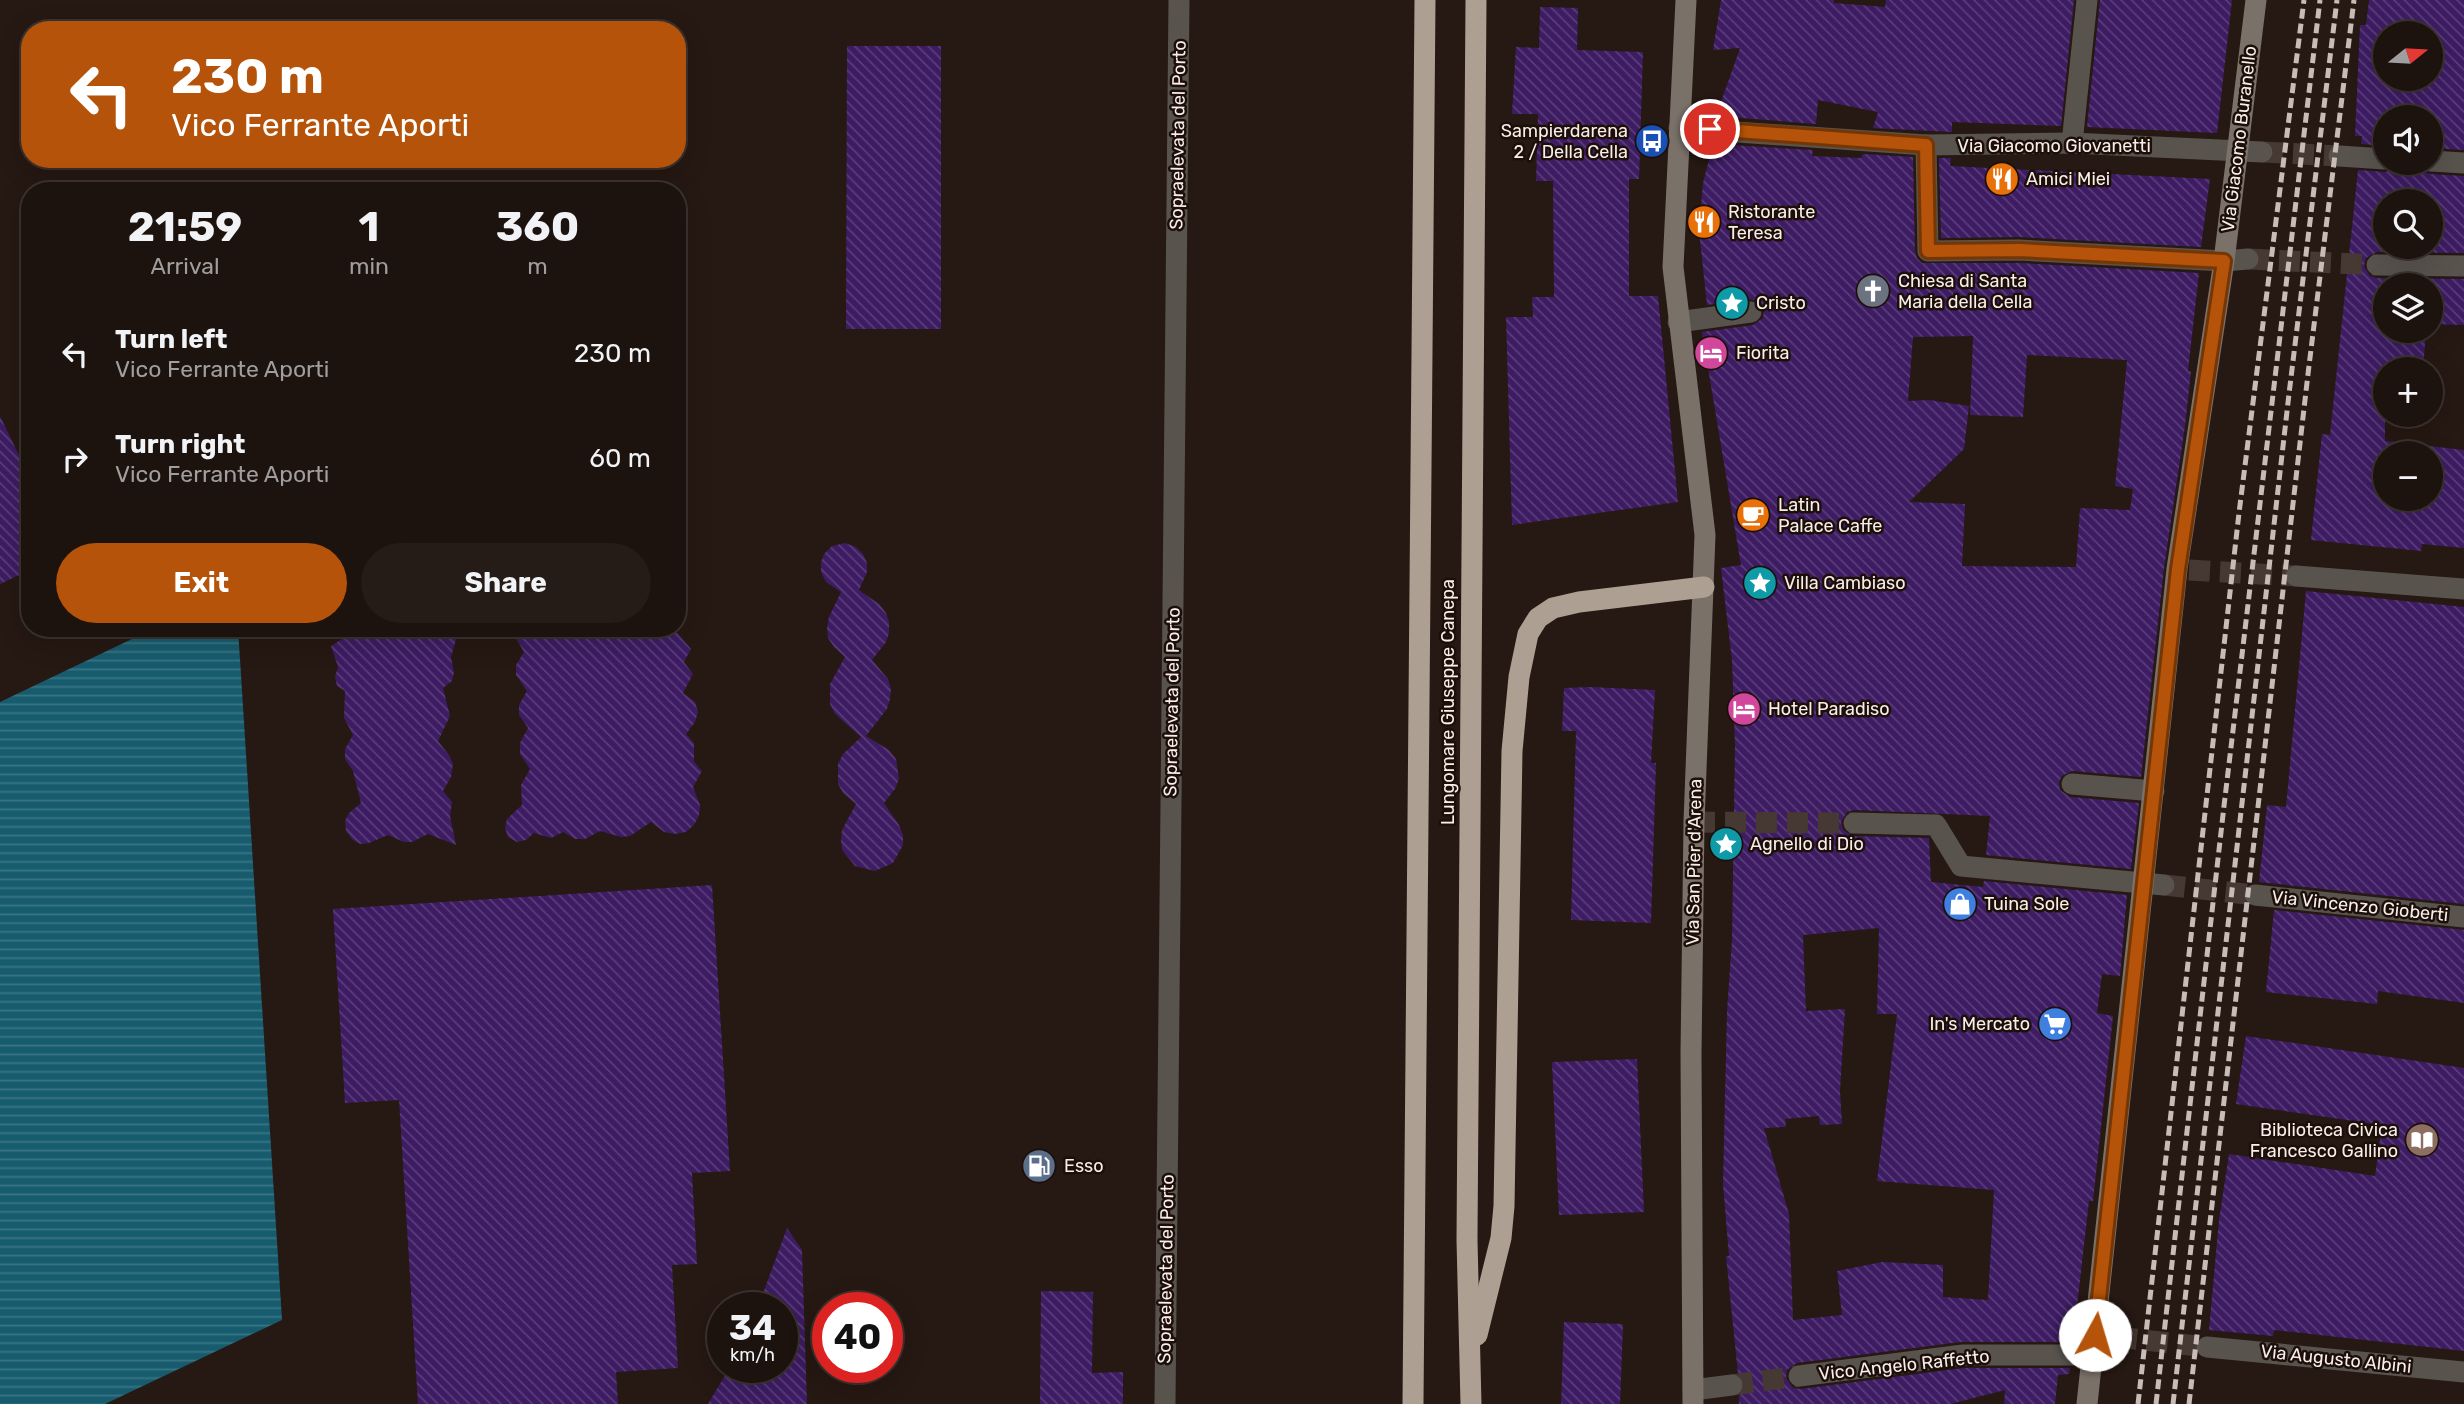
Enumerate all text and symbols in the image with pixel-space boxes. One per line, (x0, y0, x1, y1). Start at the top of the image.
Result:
north arrow (2373, 21, 2443, 91)
map controls (2373, 21, 2443, 511)
street label: Sopraelevata del Porto (1165, 40, 1191, 230)
street label: Via Giacomo Buranello (2217, 45, 2261, 233)
text: 230 m (171, 47, 324, 105)
icon: left (56, 49, 147, 140)
pin (1680, 99, 1740, 159)
button: sound (2373, 105, 2443, 175)
text: Vico Ferrante Aporti (171, 106, 469, 144)
icon: arrive (1691, 110, 1729, 148)
place label: Sampierdarena 2 / Della Cella (1501, 120, 1628, 163)
bus stop icon: Sampierdarena 2 / Della Cella (1633, 122, 1671, 160)
street label: Via Giacomo Giovanetti (1957, 135, 2151, 157)
restaurant icon: Amici Miei (1983, 160, 2021, 198)
place label: Amici Miei (2026, 168, 2110, 190)
button: search (2373, 189, 2443, 259)
place label: Ristorante Teresa (1728, 201, 1815, 244)
text: 21:59 (128, 202, 242, 252)
text: 1 (359, 202, 379, 252)
text: 360 (496, 202, 579, 252)
restaurant icon: Ristorante Teresa (1685, 203, 1723, 241)
text: Arrival (150, 252, 220, 280)
text: min (349, 252, 389, 280)
text: m (527, 252, 548, 280)
place label: Chiesa di Santa Maria della Cella (1898, 270, 2032, 313)
church icon: Chiesa di Santa Maria della Cella (1854, 272, 1892, 310)
button: layers (2373, 273, 2443, 343)
place icon: Cristo (1713, 284, 1751, 322)
place label: Cristo (1756, 292, 1806, 314)
text: Turn left (115, 324, 227, 355)
hotel icon: Fiorita (1692, 334, 1730, 372)
icon: left (56, 335, 94, 373)
text: 230 m (574, 338, 651, 369)
place label: Fiorita (1736, 342, 1789, 364)
text: Vico Ferrante Aporti (115, 355, 329, 383)
button: + (2373, 357, 2443, 427)
text: Turn right (115, 429, 245, 460)
icon: right (56, 440, 94, 478)
button: − (2373, 441, 2443, 511)
text: 60 m (589, 443, 651, 474)
text: Vico Ferrante Aporti (115, 460, 329, 488)
place label: Latin Palace Caffe (1778, 494, 1882, 537)
cafe icon: Latin Palace Caffe (1734, 496, 1772, 534)
button: Exit (56, 543, 347, 623)
button: Share (361, 543, 651, 623)
place icon: Villa Cambiaso (1741, 564, 1779, 602)
place label: Villa Cambiaso (1784, 572, 1906, 594)
street label: Lungomare Giuseppe Canepa (1437, 579, 1459, 825)
street label: Sopraelevata del Porto (1159, 607, 1185, 797)
hotel icon: Hotel Paradiso (1725, 690, 1763, 728)
place label: Hotel Paradiso (1768, 698, 1890, 720)
street label: Via San Pier d'Arena (1682, 778, 1706, 946)
place icon: Agnello di Dio (1707, 825, 1745, 863)
place label: Agnello di Dio (1750, 833, 1864, 855)
shop icon: Tuina Sole (1941, 885, 1979, 923)
street label: Via Vincenzo Gioberti (2271, 886, 2449, 926)
place label: Tuina Sole (1984, 893, 2069, 915)
supermarket icon: In's Mercato (2036, 1005, 2074, 1043)
place label: In's Mercato (1929, 1013, 2030, 1035)
place label: Biblioteca Civica Francesco Gallino (2250, 1119, 2398, 1162)
library icon: Biblioteca Civica Francesco Gallino (2403, 1121, 2441, 1159)
fuel station icon: Esso (1020, 1147, 1058, 1185)
place label: Esso (1064, 1155, 1104, 1177)
street label: Sopraelevata del Porto (1153, 1174, 1179, 1364)
speed limit sign: 40 (812, 1292, 903, 1383)
position arrow (2058, 1298, 2132, 1372)
text: 34 (729, 1307, 776, 1349)
street label: Via Augusto Albini (2259, 1340, 2413, 1378)
text: km/h (730, 1344, 775, 1366)
street label: Vico Angelo Raffetto (1818, 1345, 1990, 1385)

